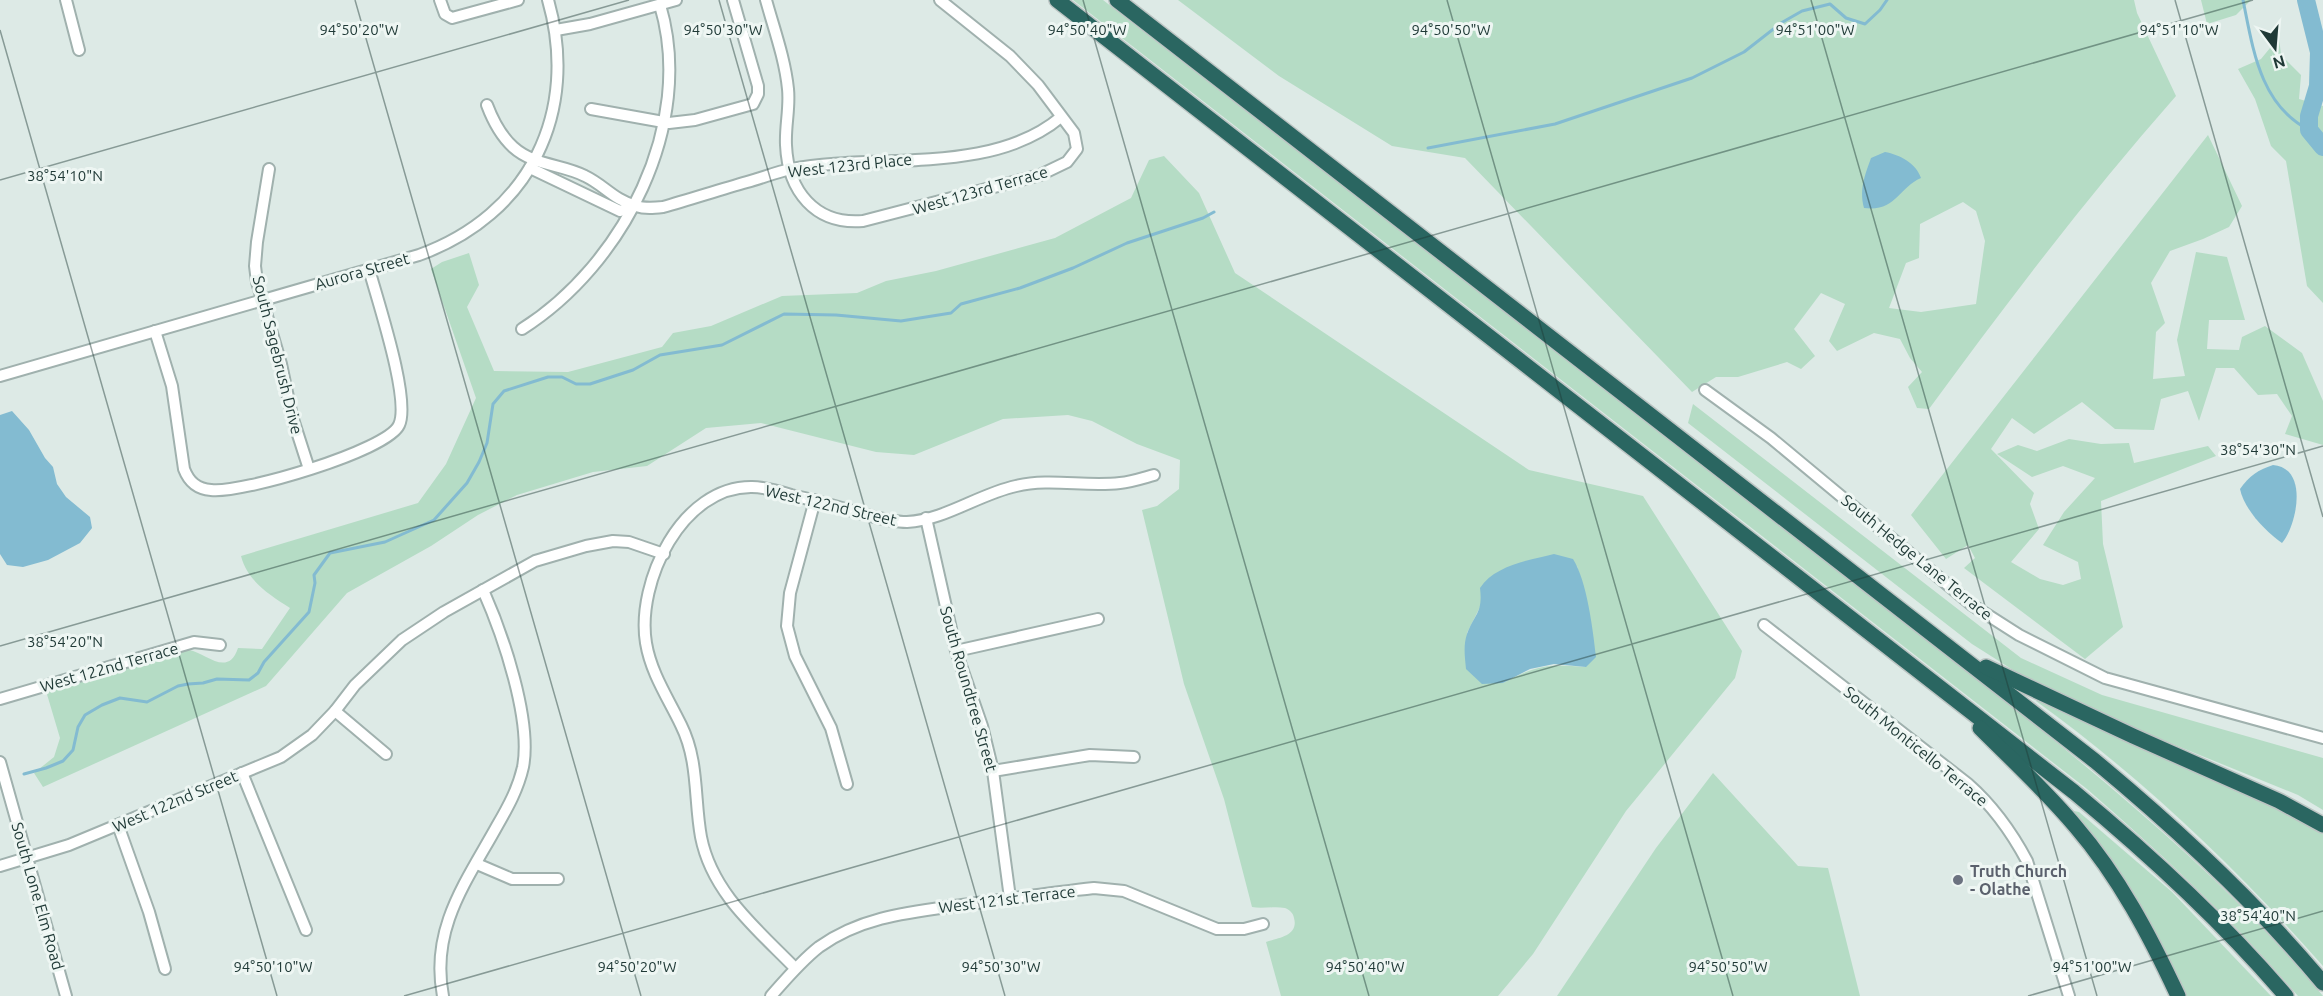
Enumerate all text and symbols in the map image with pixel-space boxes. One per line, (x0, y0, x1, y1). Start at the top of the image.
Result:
north arrow (2245, 18, 2305, 78)
text: 94°50'20"W (319, 21, 399, 38)
text: 94°50'30"W (683, 21, 763, 38)
text: 94°50'40"W (1047, 21, 1127, 38)
text: 94°50'50"W (1411, 21, 1491, 38)
text: 94°51'00"W (1775, 21, 1855, 38)
text: 94°51'10"W (2139, 21, 2219, 38)
text: N (2271, 52, 2287, 73)
street label: West 123rd Place (787, 150, 913, 180)
street label: West 123rd Terrace (910, 162, 1050, 218)
text: 38°54'10"N (27, 167, 103, 184)
street label: Aurora Street (313, 249, 412, 293)
street label: South Sagebrush Drive (250, 274, 306, 436)
text: 38°54'30"N (2220, 441, 2296, 458)
street label: West 122nd Street (764, 481, 899, 529)
street label: South Hedge Lane Terrace (1838, 491, 1996, 623)
street label: South Roundtree Street (937, 604, 1001, 774)
text: 38°54'20"N (27, 633, 103, 650)
street label: West 122nd Terrace (38, 639, 180, 695)
street label: South Monticello Terrace (1841, 682, 1991, 810)
street label: West 122nd Street (110, 766, 241, 836)
street label: South Lone Elm Road (8, 820, 68, 972)
place label: Truth Church - Olathe (1970, 862, 2067, 898)
marker: Truth Church - Olathe (1951, 873, 1965, 887)
street label: West 121st Terrace (938, 882, 1076, 916)
text: 38°54'40"N (2220, 907, 2296, 924)
text: 94°50'10"W (233, 958, 313, 975)
text: 94°50'20"W (597, 958, 677, 975)
text: 94°50'30"W (961, 958, 1041, 975)
text: 94°50'40"W (1325, 958, 1405, 975)
text: 94°50'50"W (1688, 958, 1768, 975)
text: 94°51'00"W (2052, 958, 2132, 975)

